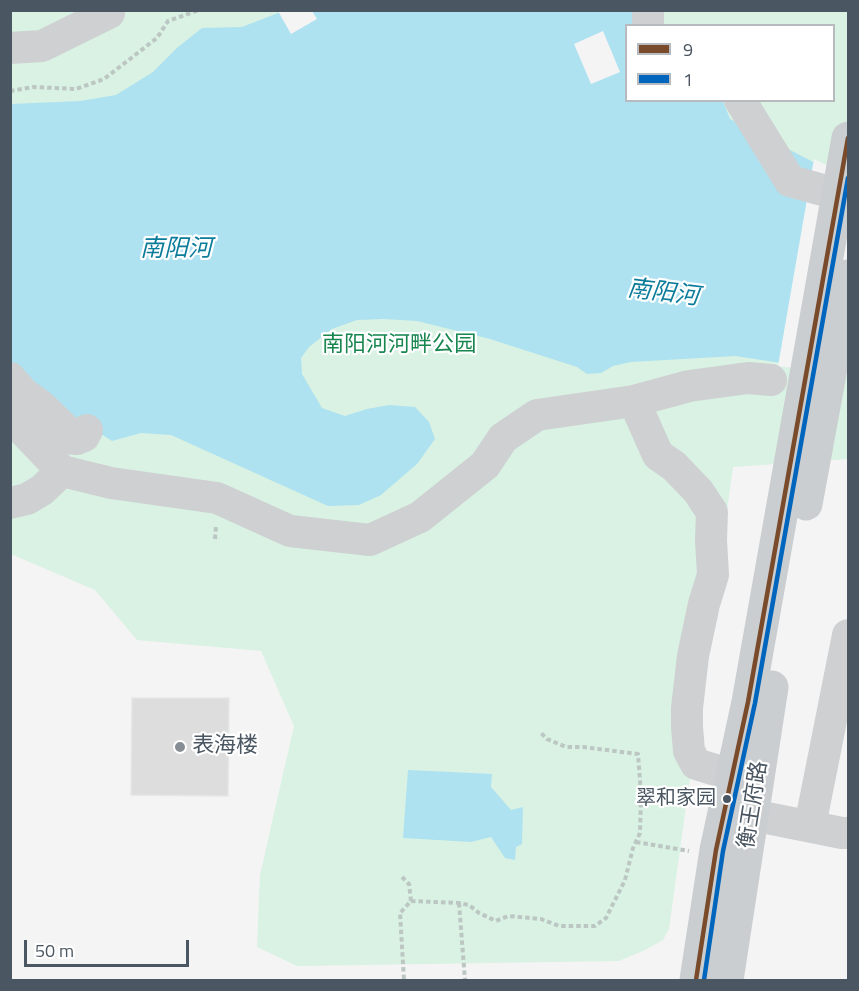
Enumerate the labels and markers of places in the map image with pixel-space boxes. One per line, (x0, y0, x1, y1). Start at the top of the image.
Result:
place label: 表海楼 (192, 734, 258, 760)
marker: 表海楼 (173, 740, 187, 754)
place label: 翠和家园 (636, 787, 716, 811)
marker: 翠和家园 (721, 793, 733, 805)

